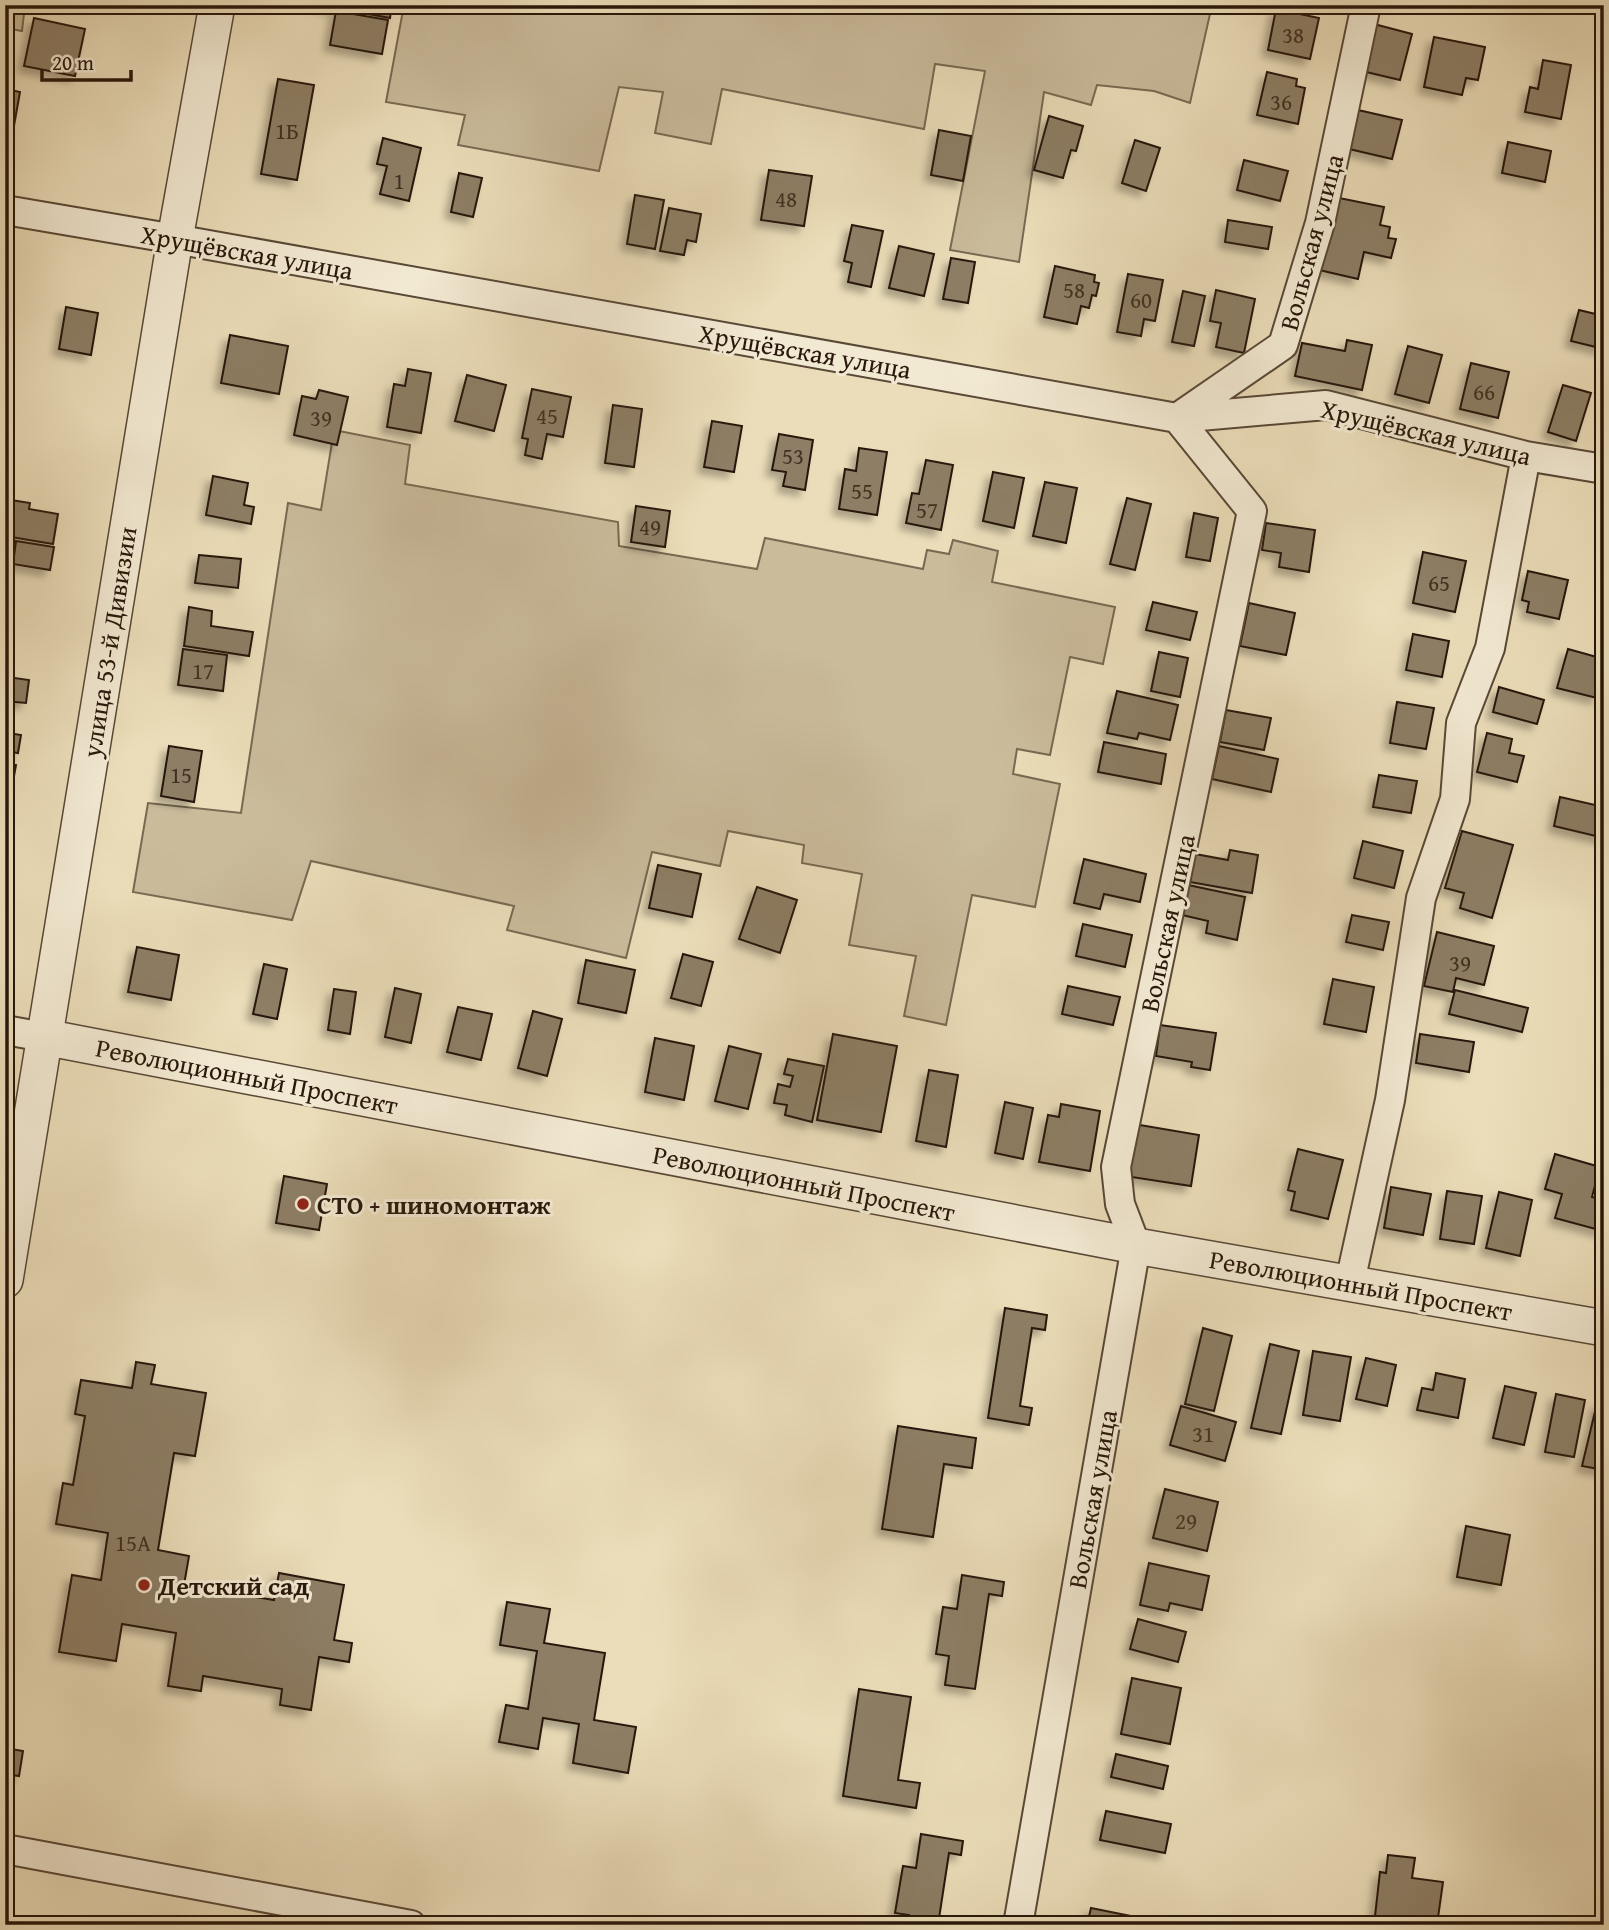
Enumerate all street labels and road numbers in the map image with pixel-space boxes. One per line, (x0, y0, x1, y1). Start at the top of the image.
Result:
street label: Вольская улица (1269, 149, 1353, 335)
street label: Хрущёвская улица (138, 214, 357, 290)
street label: Хрущёвская улица (696, 313, 915, 389)
street label: Хрущёвская улица (1317, 389, 1536, 475)
street label: улица 53-й Дивизии (71, 524, 147, 761)
street label: Вольская улица (1129, 830, 1205, 1016)
street label: Революционный Проспект (93, 1028, 402, 1125)
street label: Революционный Проспект (650, 1135, 959, 1232)
street label: Революционный Проспект (1206, 1239, 1516, 1331)
street label: Вольская улица (1057, 1406, 1127, 1592)

